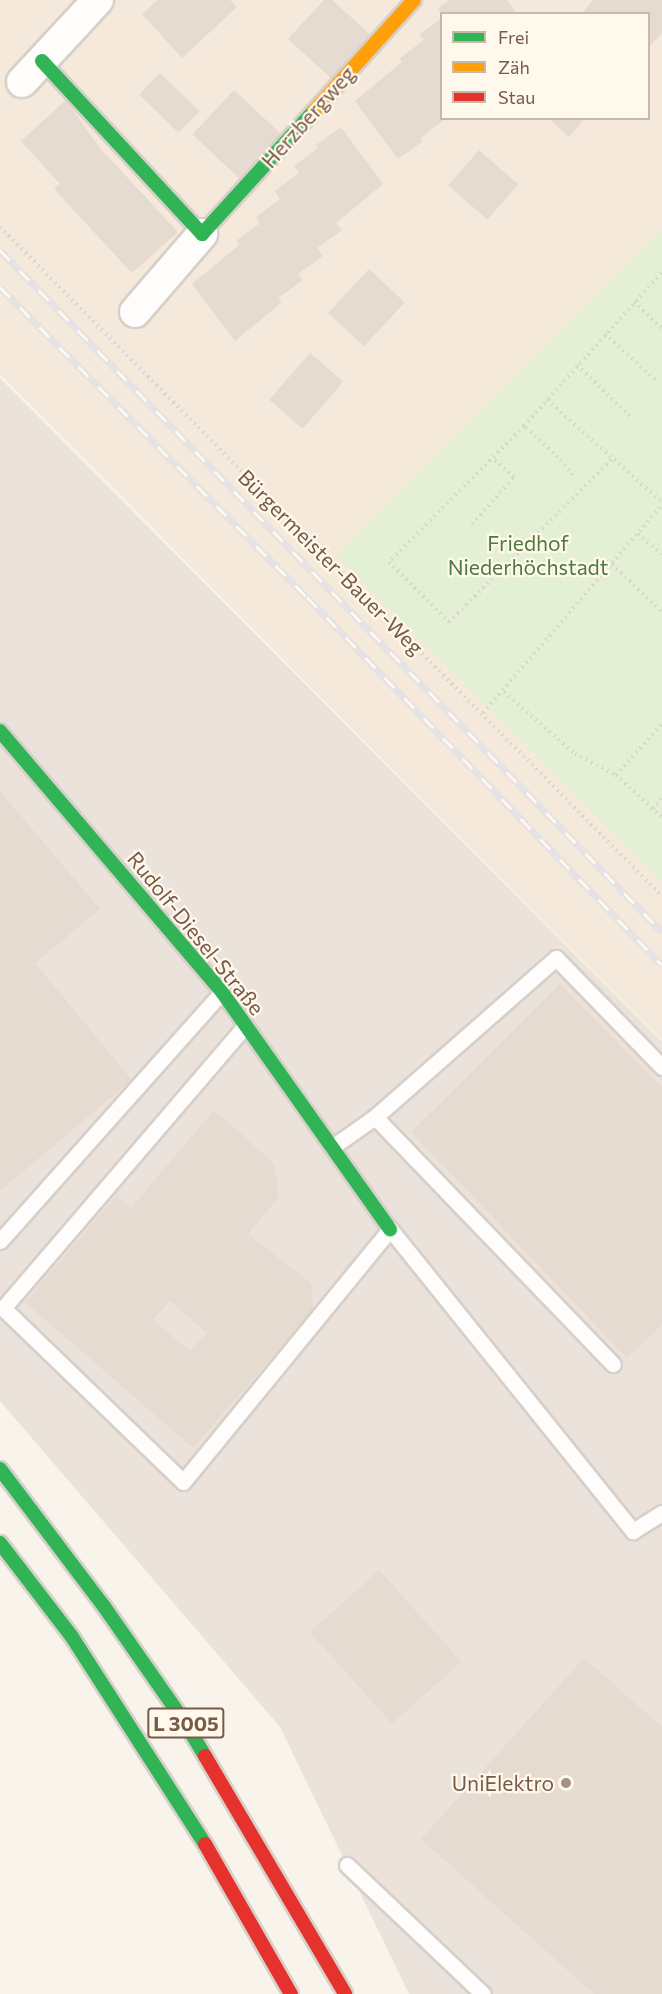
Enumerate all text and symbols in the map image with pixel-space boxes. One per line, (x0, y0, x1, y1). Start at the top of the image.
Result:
legend (440, 12, 650, 120)
text: Frei (498, 26, 529, 48)
text: Zäh (498, 56, 530, 78)
street label: Herzbergweg (256, 61, 360, 173)
text: Stau (498, 86, 535, 108)
street label: Bürgermeister-Bauer-Weg (233, 464, 429, 660)
park label: Friedhof Niederhöchstadt (448, 530, 608, 580)
street label: Rudolf-Diesel-Straße (122, 846, 270, 1020)
road number: L 3005 (147, 1706, 225, 1740)
place label: UniElektro (452, 1770, 554, 1796)
marker: UniElektro (559, 1776, 573, 1790)

